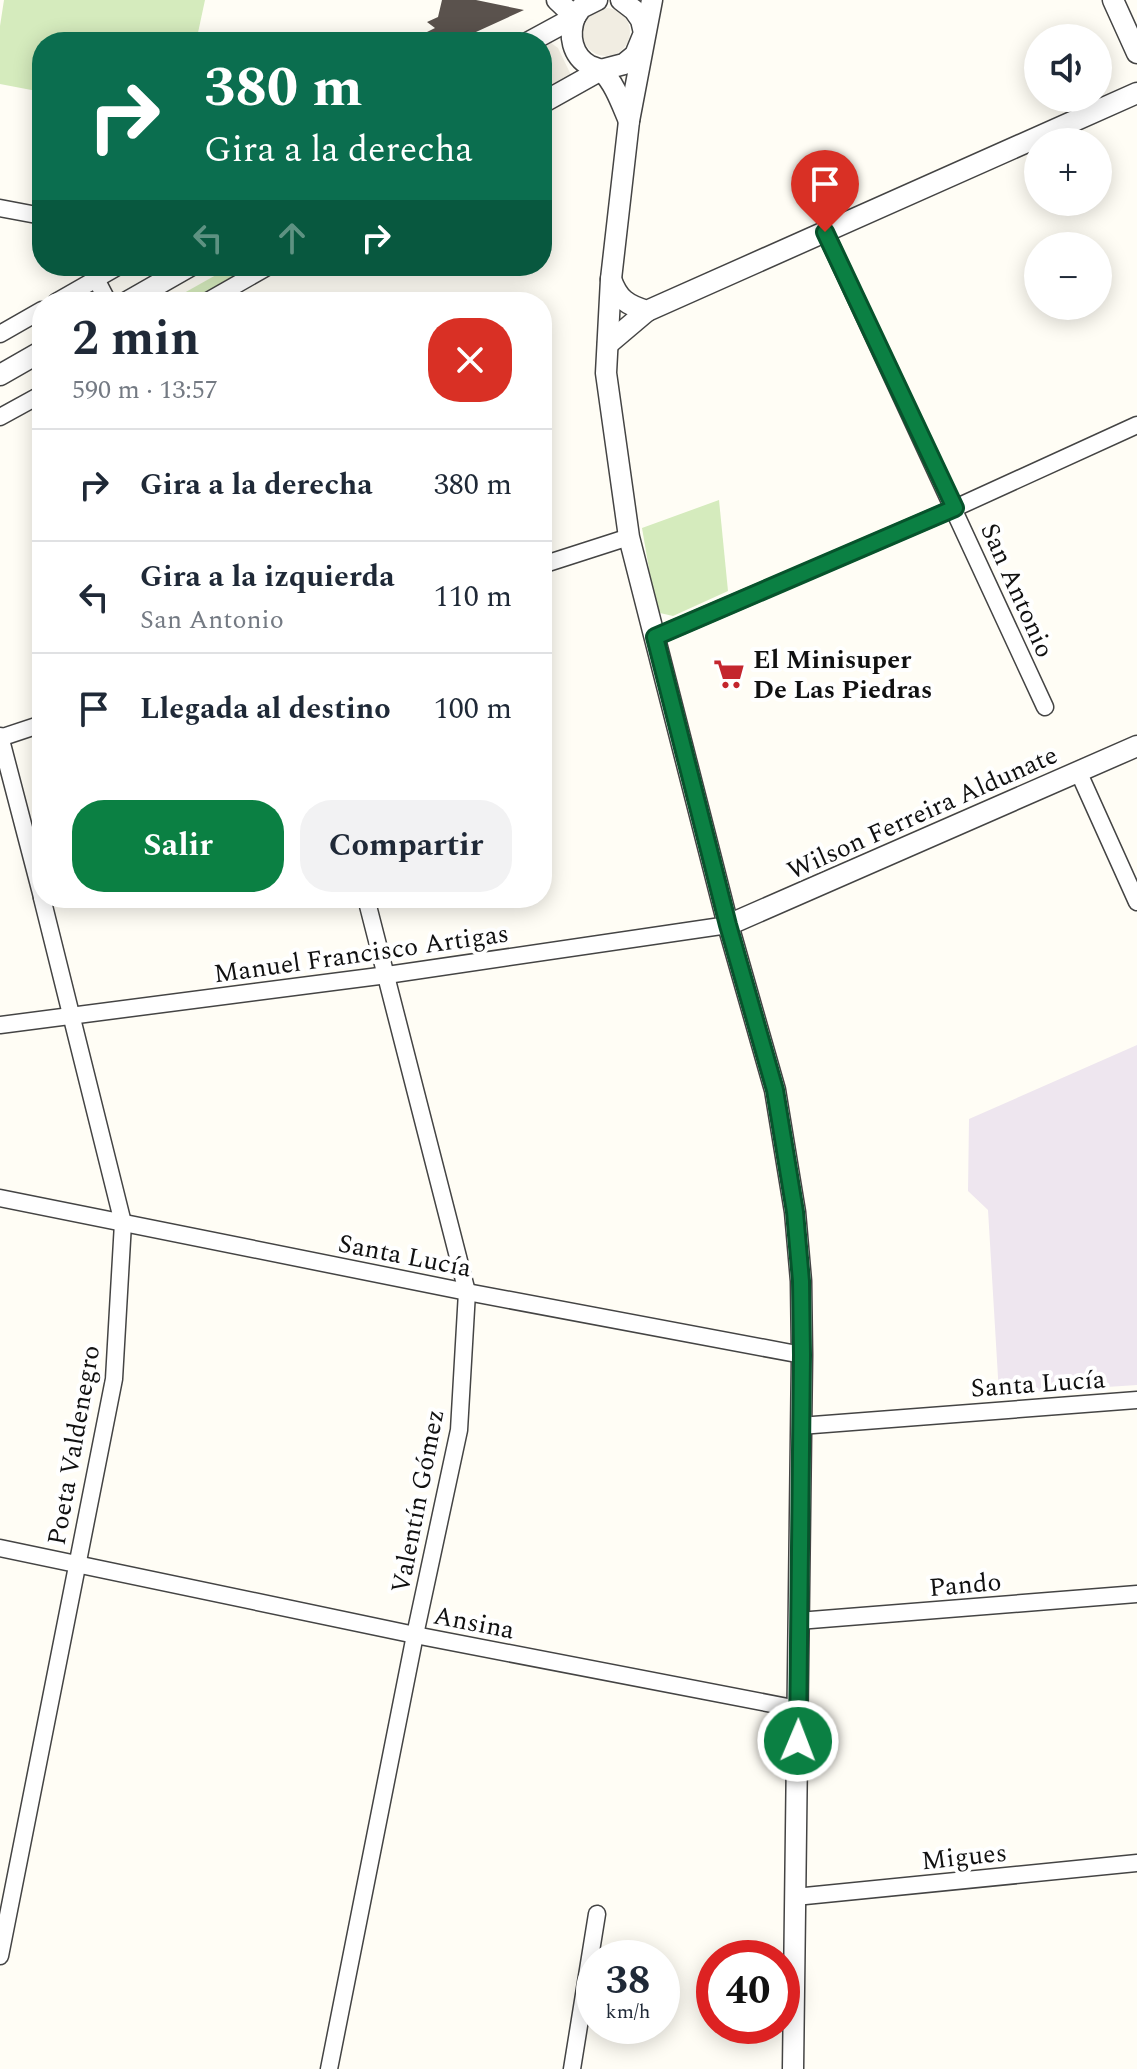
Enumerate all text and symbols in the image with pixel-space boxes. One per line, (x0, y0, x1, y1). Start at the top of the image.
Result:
map controls (1024, 24, 1112, 320)
button: sound (1024, 24, 1112, 112)
text: 380 m (204, 46, 363, 131)
icon: right (72, 64, 176, 168)
text: Gira a la derecha (204, 123, 473, 178)
button: + (1024, 128, 1112, 216)
pin (791, 150, 859, 232)
icon: arrive (803, 162, 847, 206)
icon: left (186, 216, 230, 260)
icon: ahead (270, 216, 314, 260)
icon: right (354, 216, 398, 260)
button: − (1024, 232, 1112, 320)
text: 2 min (72, 303, 200, 376)
button: close (428, 318, 512, 402)
text: 590 m · 13:57 (72, 370, 218, 410)
text: Gira a la derecha (140, 462, 373, 508)
text: 380 m (434, 462, 512, 508)
icon: right (72, 463, 116, 507)
street label: San Antonio (970, 517, 1065, 664)
text: Gira a la izquierda (140, 554, 395, 600)
text: 110 m (434, 574, 512, 620)
icon: left (72, 575, 116, 619)
text: San Antonio (140, 600, 284, 640)
place label: El Minisuper De Las Piedras (753, 640, 932, 710)
supermarket icon: El Minisuper De Las Piedras (712, 657, 746, 691)
text: Llegada al destino (140, 686, 391, 732)
text: 100 m (434, 686, 512, 732)
icon: arrive (72, 687, 116, 731)
street label: Wilson Ferreira Aldunate (781, 735, 1064, 891)
button: Salir (72, 800, 284, 892)
button: Compartir (300, 800, 512, 892)
street label: Manuel Francisco Artigas (211, 913, 511, 995)
street label: Santa Lucía (335, 1223, 475, 1289)
street label: Poeta Valdenegro (37, 1342, 111, 1548)
street label: Santa Lucía (969, 1359, 1107, 1409)
street label: Valentín Gómez (381, 1406, 455, 1596)
street label: Pando (927, 1562, 1003, 1608)
street label: Ansina (430, 1596, 518, 1650)
position arrow (756, 1699, 840, 1783)
street label: Migues (919, 1833, 1009, 1881)
speed limit sign: 40 (696, 1940, 800, 2044)
text: 38 (606, 1951, 650, 2012)
text: km/h (606, 1997, 651, 2027)

